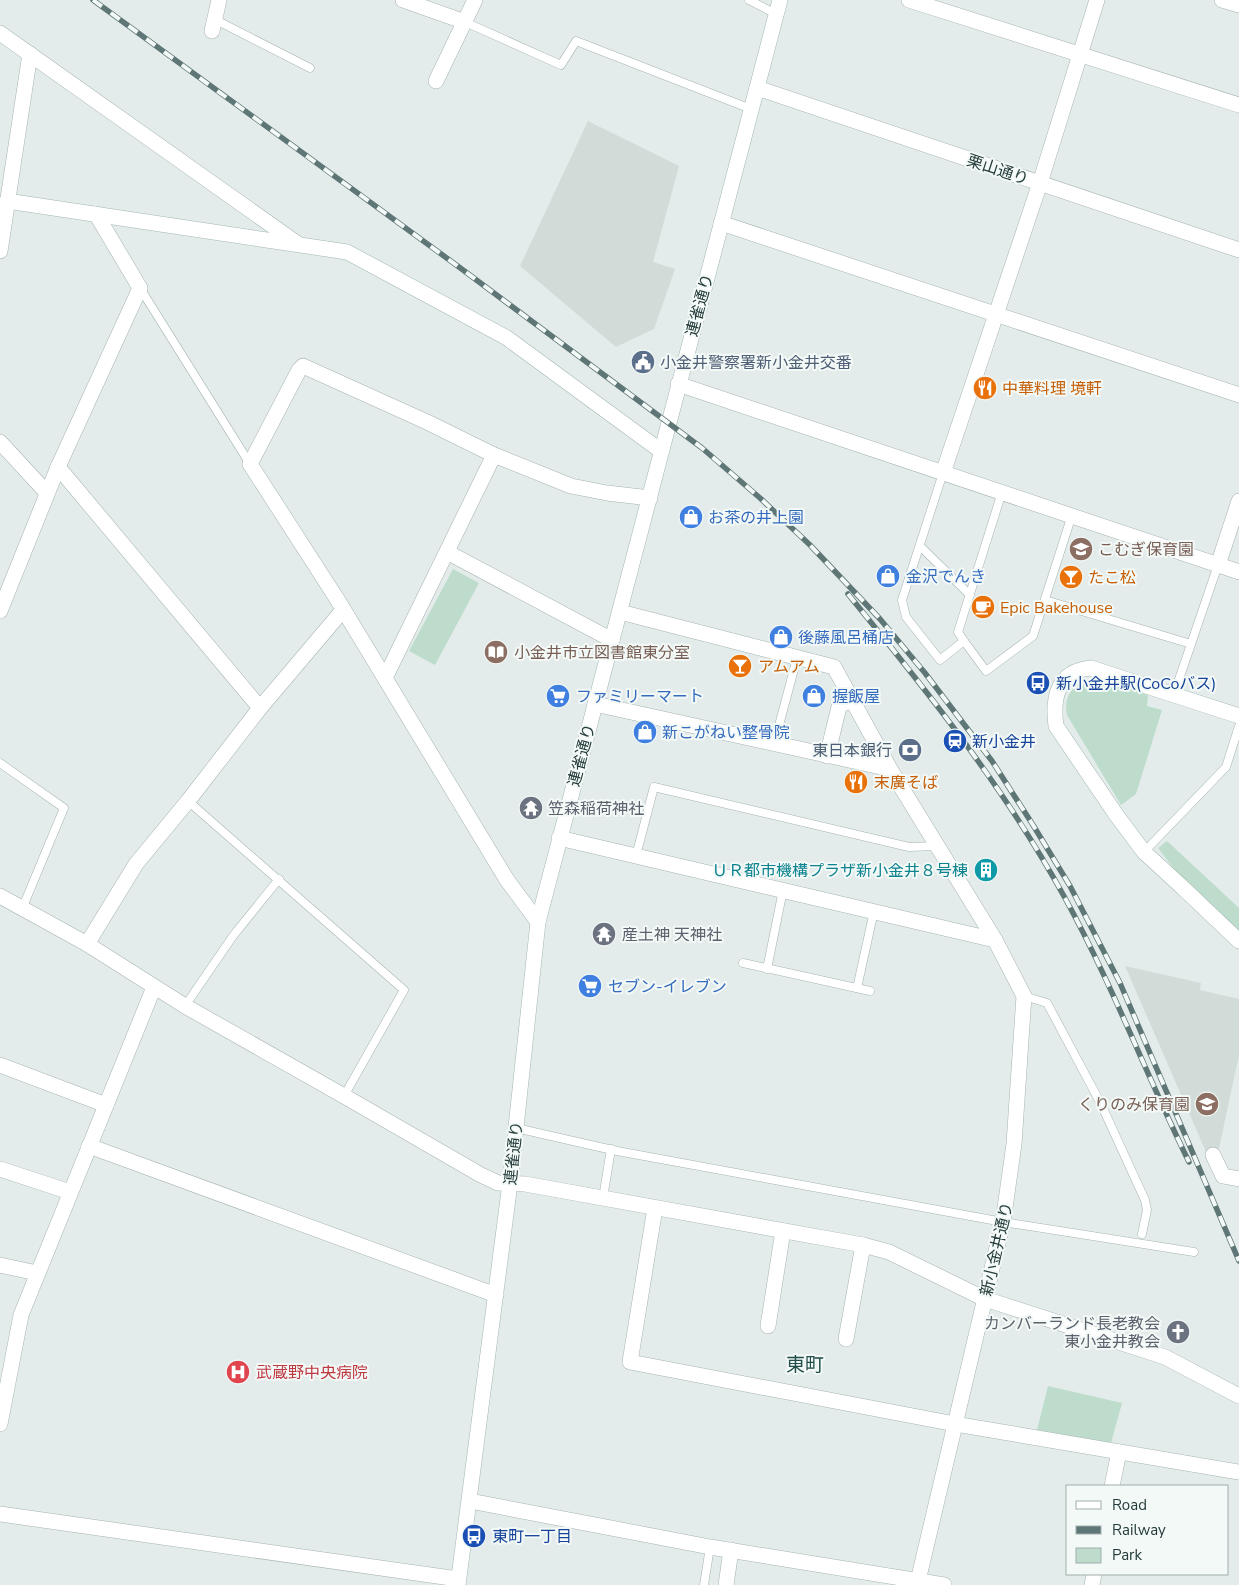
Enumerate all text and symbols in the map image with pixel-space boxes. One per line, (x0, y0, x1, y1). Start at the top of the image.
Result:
street label: 栗山通り (964, 150, 1032, 190)
street label: 連雀通り (681, 271, 719, 339)
public building icon: 小金井警察署新小金井交番 (630, 349, 656, 375)
place label: 小金井警察署新小金井交番 (660, 352, 852, 374)
restaurant icon: 中華料理 境軒 (972, 375, 998, 401)
place label: 中華料理 境軒 (1002, 378, 1102, 400)
shop icon: お茶の井上園 (678, 504, 704, 530)
place label: お茶の井上園 (708, 507, 804, 529)
school or university icon: こむぎ保育園 (1068, 536, 1094, 562)
place label: こむぎ保育園 (1098, 539, 1194, 561)
shop icon: 金沢でんき (875, 563, 901, 589)
bar icon: たこ松 (1058, 564, 1084, 590)
place label: 金沢でんき (906, 566, 986, 588)
place label: たこ松 (1088, 567, 1136, 589)
cafe icon: Epic Bakehouse (970, 594, 996, 620)
place label: Epic Bakehouse (1000, 597, 1113, 619)
shop icon: 後藤風呂桶店 (768, 624, 794, 650)
place label: 後藤風呂桶店 (798, 627, 894, 649)
library icon: 小金井市立図書館東分室 (483, 639, 509, 665)
place label: 小金井市立図書館東分室 (514, 642, 690, 664)
bar icon: アムアム (727, 653, 753, 679)
place label: アムアム (758, 656, 820, 678)
bus stop icon: 新小金井駅(CoCoバス) (1025, 670, 1051, 696)
place label: 新小金井駅(CoCoバス) (1056, 673, 1216, 695)
supermarket icon: ファミリーマート (545, 683, 571, 709)
shop icon: 握飯屋 (801, 683, 827, 709)
place label: ファミリーマート (576, 686, 704, 708)
place label: 握飯屋 (832, 686, 880, 708)
shop icon: 新こがねい整骨院 (632, 719, 658, 745)
street label: 連雀通り (563, 721, 601, 789)
place label: 新こがねい整骨院 (662, 722, 790, 744)
station icon: 新小金井 (942, 728, 968, 754)
place label: 新小金井 (972, 731, 1036, 753)
bank icon: 東日本銀行 (897, 737, 923, 763)
place label: 東日本銀行 (812, 740, 892, 762)
restaurant icon: 末廣そば (843, 769, 869, 795)
place label: 末廣そば (874, 772, 938, 794)
temple icon: 笠森稲荷神社 (518, 795, 544, 821)
place label: 笠森稲荷神社 (548, 798, 644, 820)
building icon: ＵＲ都市機構プラザ新小金井８号棟 (973, 857, 999, 883)
place label: ＵＲ都市機構プラザ新小金井８号棟 (712, 860, 968, 882)
temple icon: 産土神 天神社 (591, 921, 617, 947)
place label: 産土神 天神社 (622, 924, 722, 946)
supermarket icon: セブン-イレブン (577, 973, 603, 999)
place label: セブン-イレブン (608, 976, 727, 998)
school or university icon: くりのみ保育園 (1194, 1091, 1220, 1117)
place label: くりのみ保育園 (1078, 1094, 1190, 1116)
street label: 連雀通り (500, 1120, 528, 1186)
street label: 新小金井通り (975, 1200, 1018, 1298)
place label: カンバーランド長老教会 東小金井教会 (984, 1313, 1160, 1353)
church icon: カンバーランド長老教会 東小金井教会 (1165, 1319, 1191, 1345)
district label: 東町 (786, 1352, 824, 1378)
hospital icon: 武蔵野中央病院 (225, 1359, 251, 1385)
place label: 武蔵野中央病院 (256, 1362, 368, 1384)
legend (1066, 1485, 1229, 1575)
text: Road (1112, 1495, 1147, 1515)
text: Railway (1112, 1520, 1166, 1540)
bus stop icon: 東町一丁目 (461, 1523, 487, 1549)
place label: 東町一丁目 (492, 1526, 572, 1548)
text: Park (1112, 1545, 1142, 1565)

